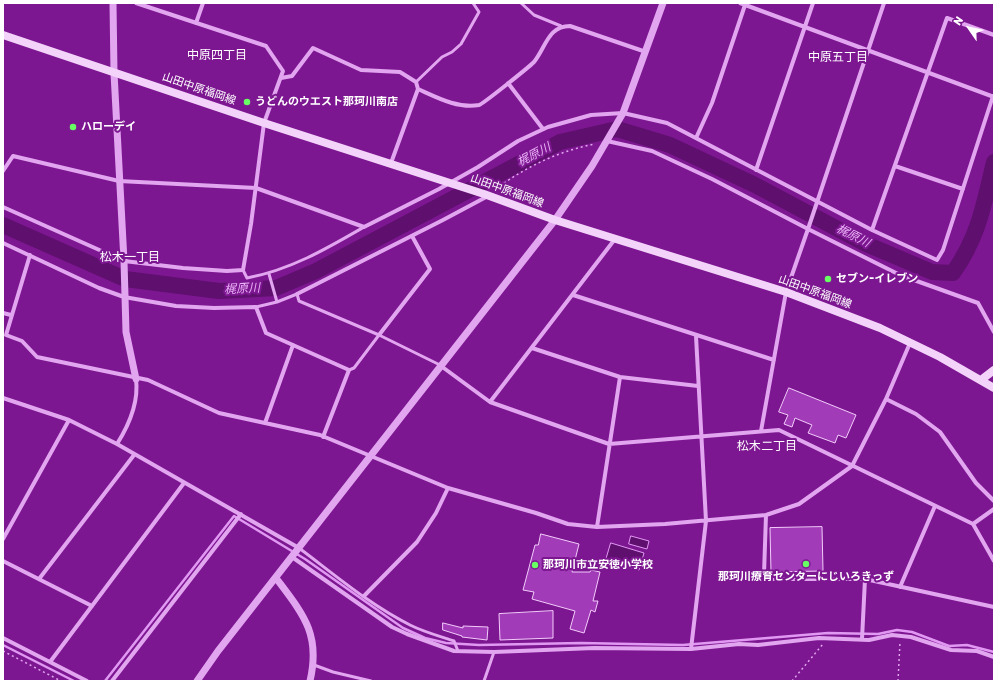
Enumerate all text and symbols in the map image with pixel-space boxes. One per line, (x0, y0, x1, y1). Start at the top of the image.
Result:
north arrow (949, 8, 989, 48)
text: N (951, 14, 966, 28)
district label: 中原四丁目 (187, 49, 247, 63)
district label: 中原五丁目 (808, 51, 868, 65)
street label: 山田中原福岡線 (160, 70, 238, 108)
place label: うどんのウエスト那珂川南店 (255, 95, 398, 109)
marker: うどんのウエスト那珂川南店 (242, 97, 252, 107)
place label: ハローデイ (81, 120, 136, 134)
marker: ハローデイ (68, 122, 78, 132)
water label: 梶原川 (515, 140, 553, 170)
street label: 山田中原福岡線 (469, 172, 545, 210)
water label: 梶原川 (834, 221, 872, 251)
district label: 松木一丁目 (100, 251, 160, 265)
place label: セブン-イレブン (836, 272, 918, 286)
street label: 山田中原福岡線 (777, 273, 853, 311)
marker: セブン-イレブン (823, 274, 833, 284)
water label: 梶原川 (224, 281, 260, 297)
district label: 松木二丁目 (737, 440, 797, 454)
place label: 那珂川市立安徳小学校 (543, 558, 653, 572)
marker: 那珂川療育センターにじいろきっず (801, 559, 811, 569)
marker: 那珂川市立安徳小学校 (530, 560, 540, 570)
place label: 那珂川療育センターにじいろきっず (718, 570, 894, 584)

